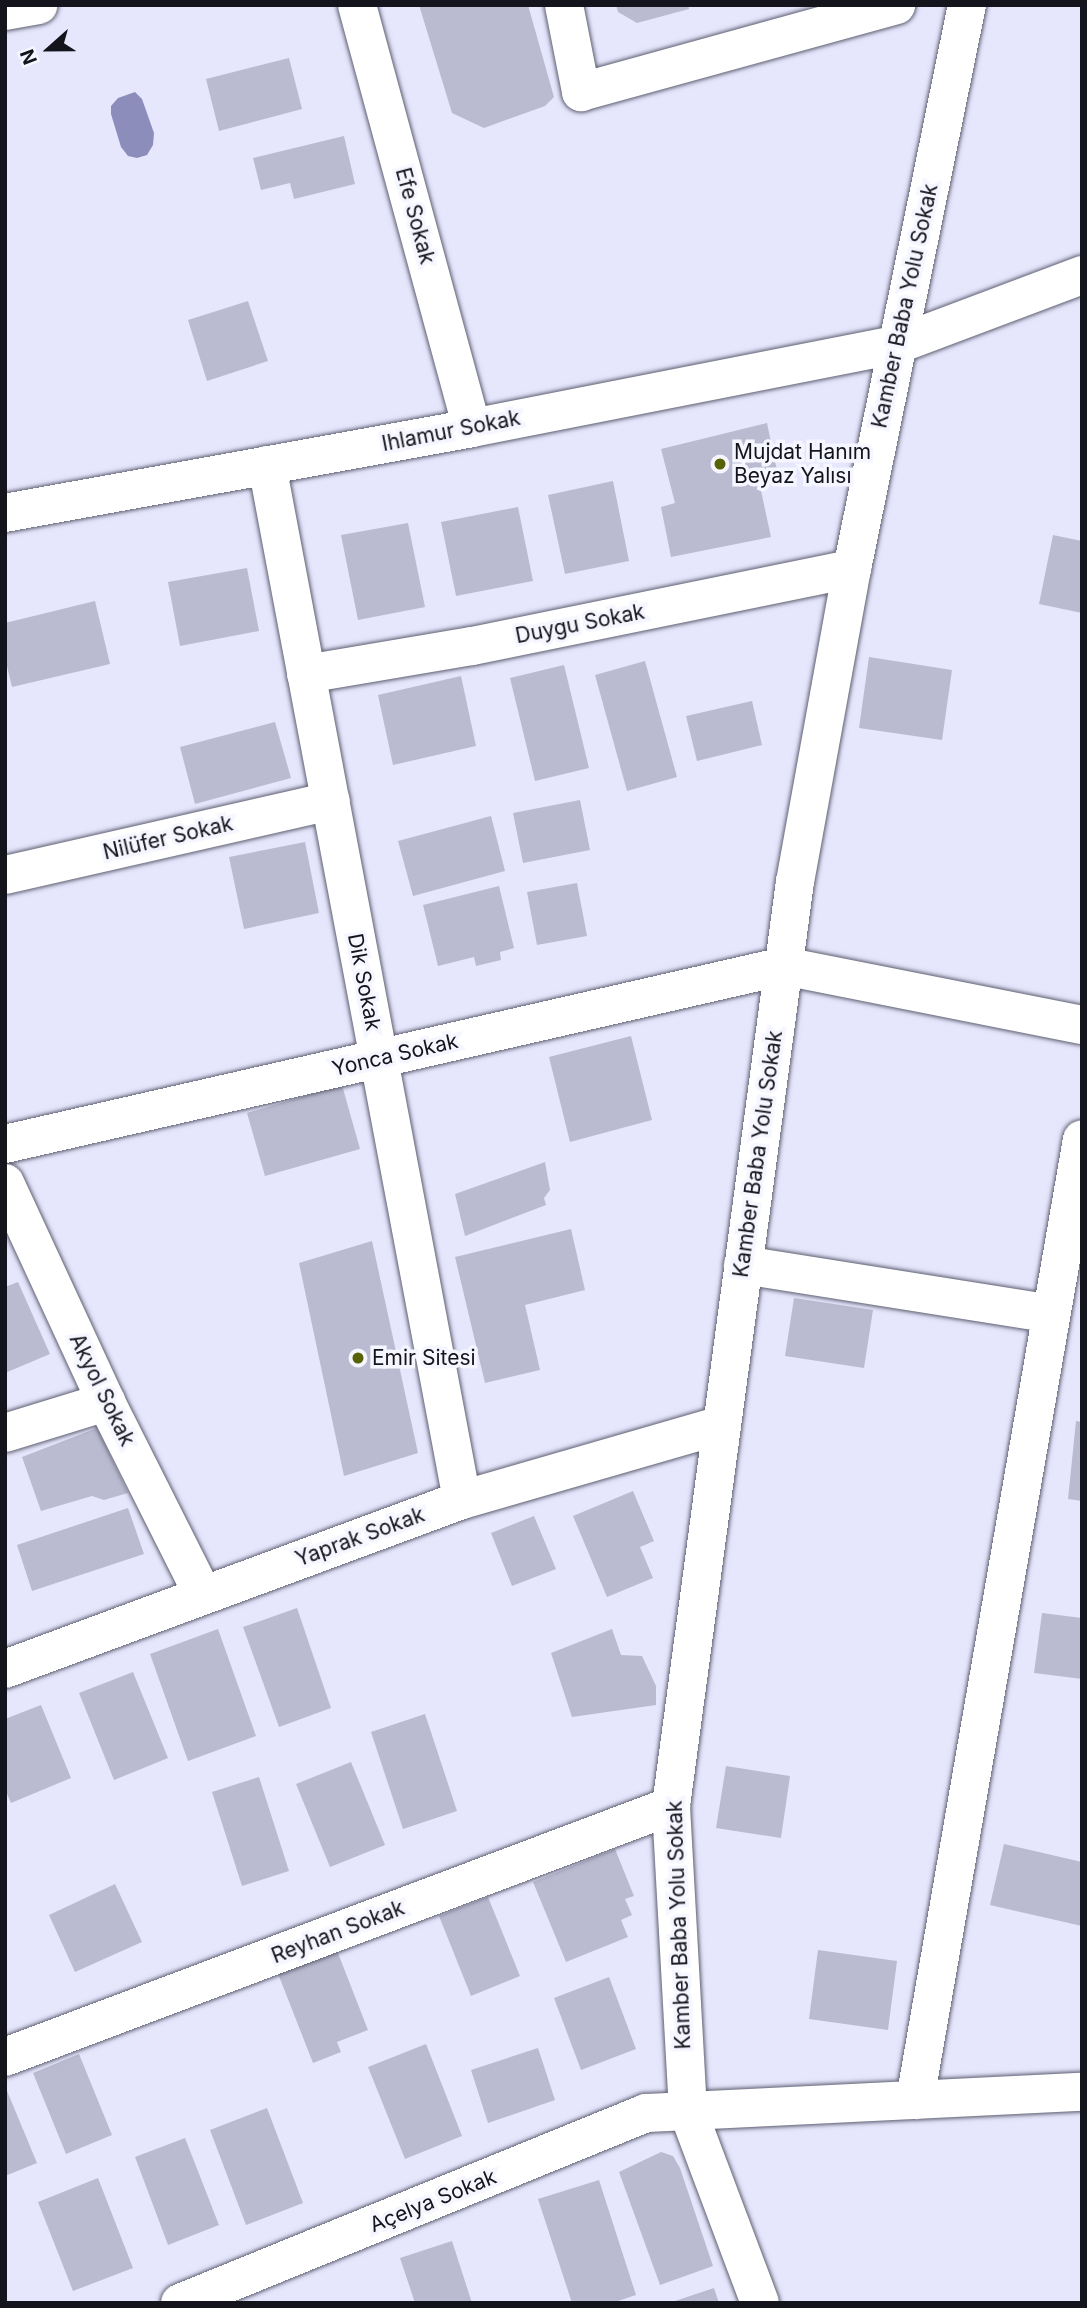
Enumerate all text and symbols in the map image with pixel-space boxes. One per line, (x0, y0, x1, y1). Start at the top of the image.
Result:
north arrow (14, 14, 84, 84)
text: N (16, 46, 42, 68)
street label: Efe Sokak (390, 165, 440, 267)
street label: Kamber Baba Yolu Sokak (867, 182, 943, 430)
street label: Ihlamur Sokak (380, 405, 522, 457)
place label: Mujdat Hanım Beyaz Yalısı (734, 439, 871, 489)
marker: Mujdat Hanım Beyaz Yalısı (712, 456, 728, 472)
street label: Duygu Sokak (513, 599, 647, 649)
street label: Nilüfer Sokak (101, 811, 235, 865)
street label: Dik Sokak (342, 931, 386, 1033)
street label: Yonca Sokak (330, 1028, 460, 1082)
street label: Kamber Baba Yolu Sokak (728, 1029, 788, 1279)
street label: Akyol Sokak (64, 1330, 140, 1450)
place label: Emir Sitesi (372, 1345, 476, 1371)
marker: Emir Sitesi (350, 1350, 366, 1366)
street label: Yaprak Sokak (292, 1502, 428, 1572)
street label: Kamber Baba Yolu Sokak (662, 1800, 696, 2050)
street label: Reyhan Sokak (268, 1895, 408, 1969)
street label: Açelya Sokak (366, 2164, 500, 2238)

